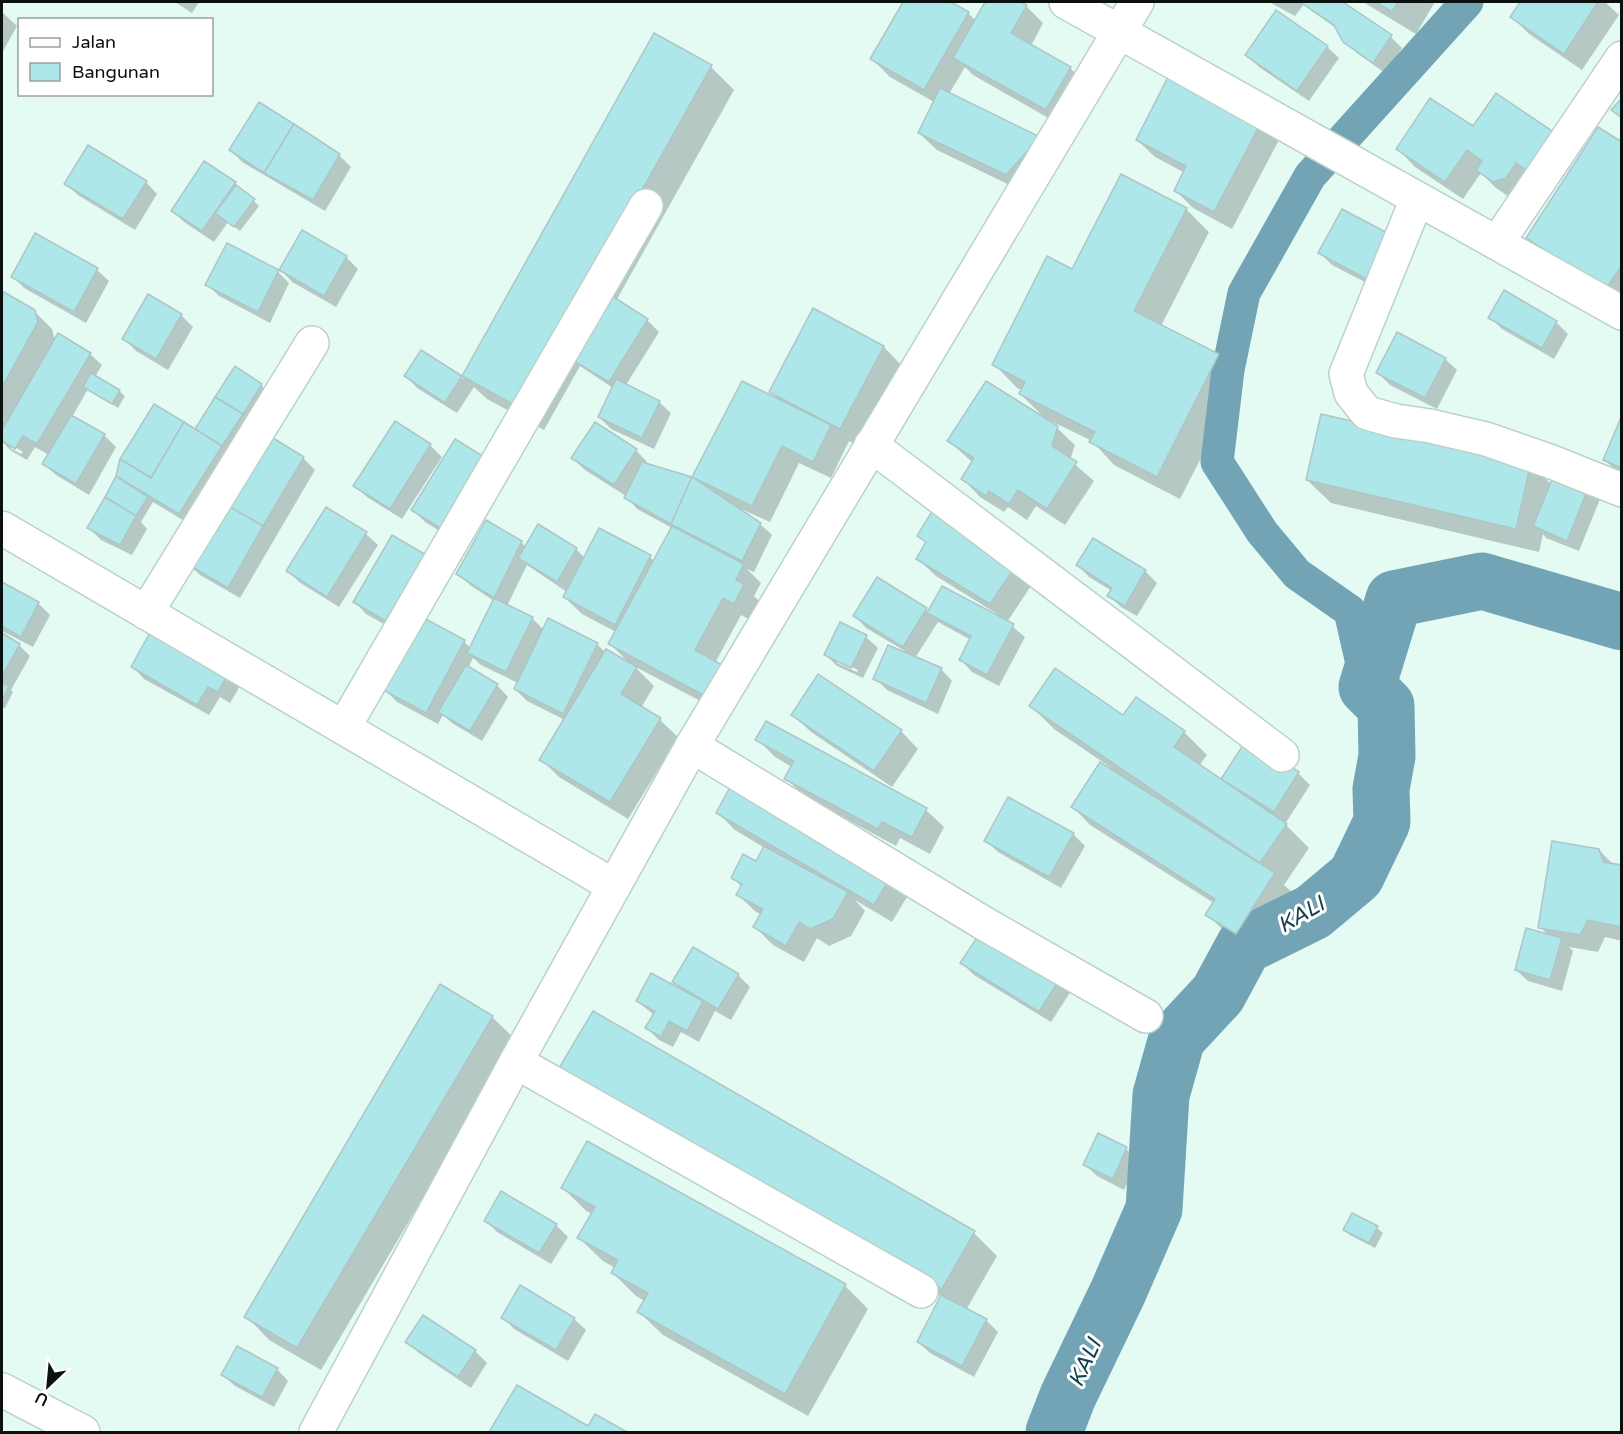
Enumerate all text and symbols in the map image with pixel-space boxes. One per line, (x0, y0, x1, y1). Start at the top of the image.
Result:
legend (18, 18, 213, 96)
text: Jalan (72, 31, 116, 53)
text: Bangunan (72, 61, 160, 83)
water label: KALI (1273, 890, 1330, 939)
water label: KALI (1063, 1333, 1108, 1391)
north arrow (18, 1356, 78, 1416)
text: U (32, 1387, 52, 1410)

